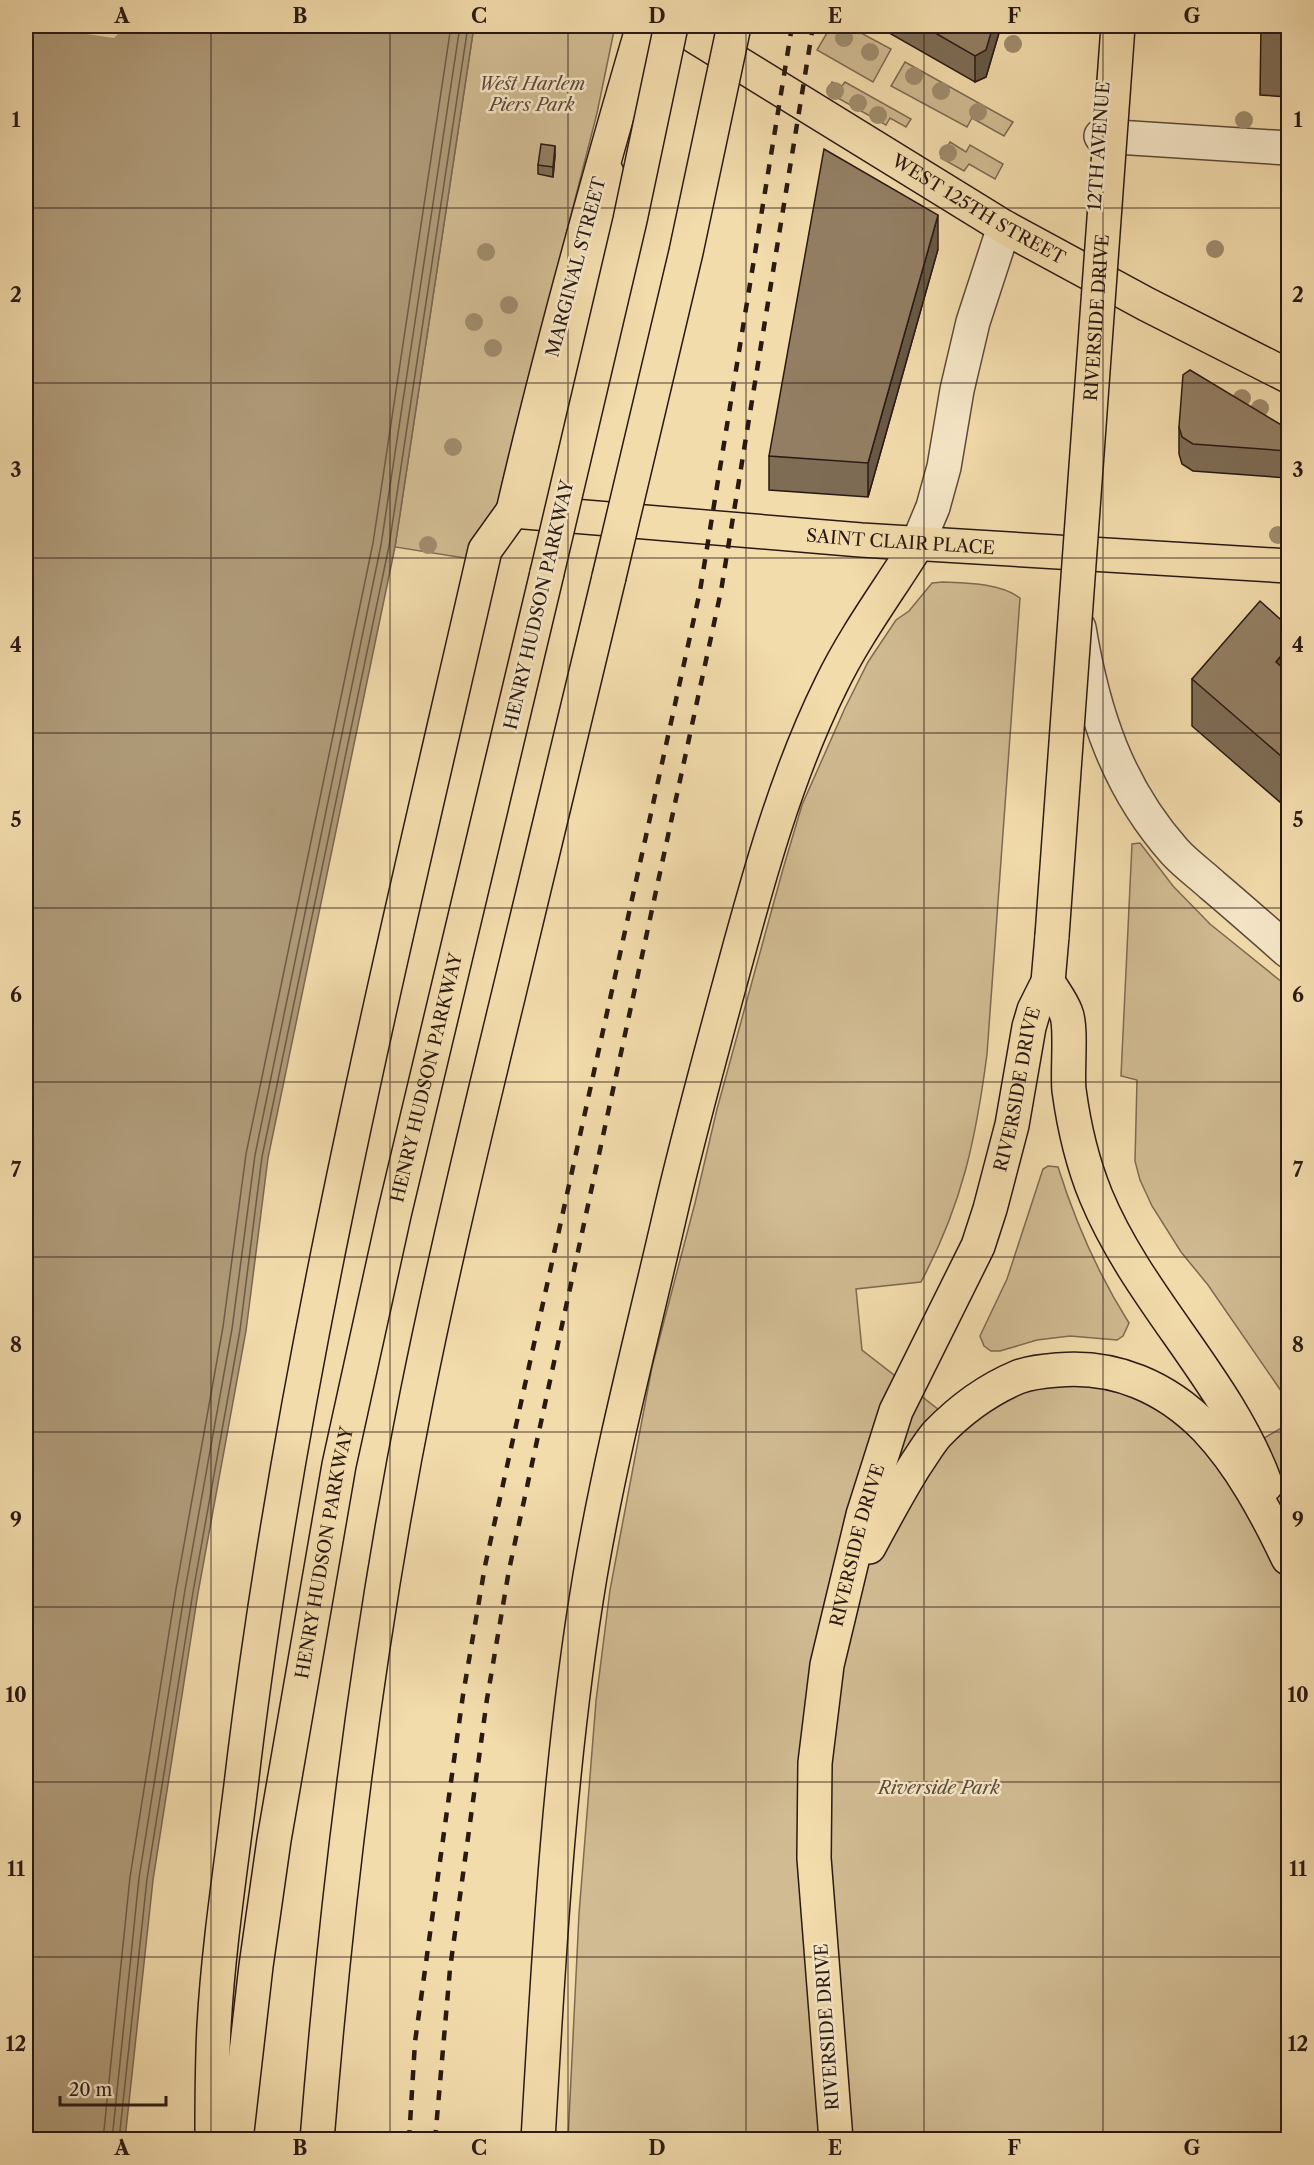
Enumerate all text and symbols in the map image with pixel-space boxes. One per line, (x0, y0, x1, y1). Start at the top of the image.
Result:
text: A (113, 4, 130, 28)
text: B (293, 4, 308, 28)
text: C (471, 4, 487, 28)
text: D (648, 4, 666, 28)
text: E (828, 4, 842, 28)
text: F (1007, 4, 1021, 28)
text: G (1184, 4, 1201, 28)
park label: West Harlem Piers Park (479, 73, 585, 116)
street label: 12TH AVENUE (1084, 81, 1114, 211)
text: 1 (12, 108, 21, 132)
text: 1 (1294, 108, 1303, 132)
street label: WEST 125TH STREET (887, 149, 1069, 269)
street label: MARGINAL STREET (541, 174, 611, 360)
street label: RIVERSIDE DRIVE (1080, 233, 1114, 402)
text: 2 (10, 283, 22, 307)
text: 2 (1292, 283, 1304, 307)
text: 3 (10, 458, 22, 482)
text: 3 (1292, 458, 1304, 482)
street label: HENRY HUDSON PARKWAY (500, 477, 579, 732)
street label: SAINT CLAIR PLACE (805, 524, 996, 559)
text: 4 (10, 633, 22, 657)
text: 4 (1292, 633, 1304, 657)
text: 5 (10, 808, 22, 832)
text: 5 (1292, 808, 1304, 832)
street label: HENRY HUDSON PARKWAY (386, 950, 467, 1205)
text: 6 (10, 983, 22, 1007)
text: 6 (1292, 983, 1304, 1007)
street label: RIVERSIDE DRIVE (989, 1004, 1045, 1174)
text: 7 (11, 1158, 22, 1182)
text: 7 (1293, 1158, 1304, 1182)
text: 8 (10, 1333, 22, 1357)
text: 8 (1292, 1333, 1304, 1357)
street label: HENRY HUDSON PARKWAY (291, 1423, 358, 1681)
street label: RIVERSIDE DRIVE (826, 1461, 889, 1629)
text: 9 (10, 1508, 22, 1532)
text: 9 (1292, 1508, 1304, 1532)
text: 10 (5, 1683, 27, 1707)
text: 10 (1287, 1683, 1309, 1707)
park label: Riverside Park (876, 1777, 1000, 1799)
text: 11 (7, 1857, 25, 1881)
text: 11 (1289, 1857, 1307, 1881)
street label: RIVERSIDE DRIVE (810, 1943, 844, 2111)
text: 12 (6, 2032, 26, 2056)
text: 12 (1288, 2032, 1308, 2056)
scale bar (60, 2069, 166, 2107)
text: 20 m (69, 2079, 113, 2101)
text: A (113, 2136, 130, 2160)
text: B (293, 2136, 308, 2160)
text: C (471, 2136, 487, 2160)
text: D (648, 2136, 666, 2160)
text: E (828, 2136, 842, 2160)
text: F (1007, 2136, 1021, 2160)
text: G (1184, 2136, 1201, 2160)

